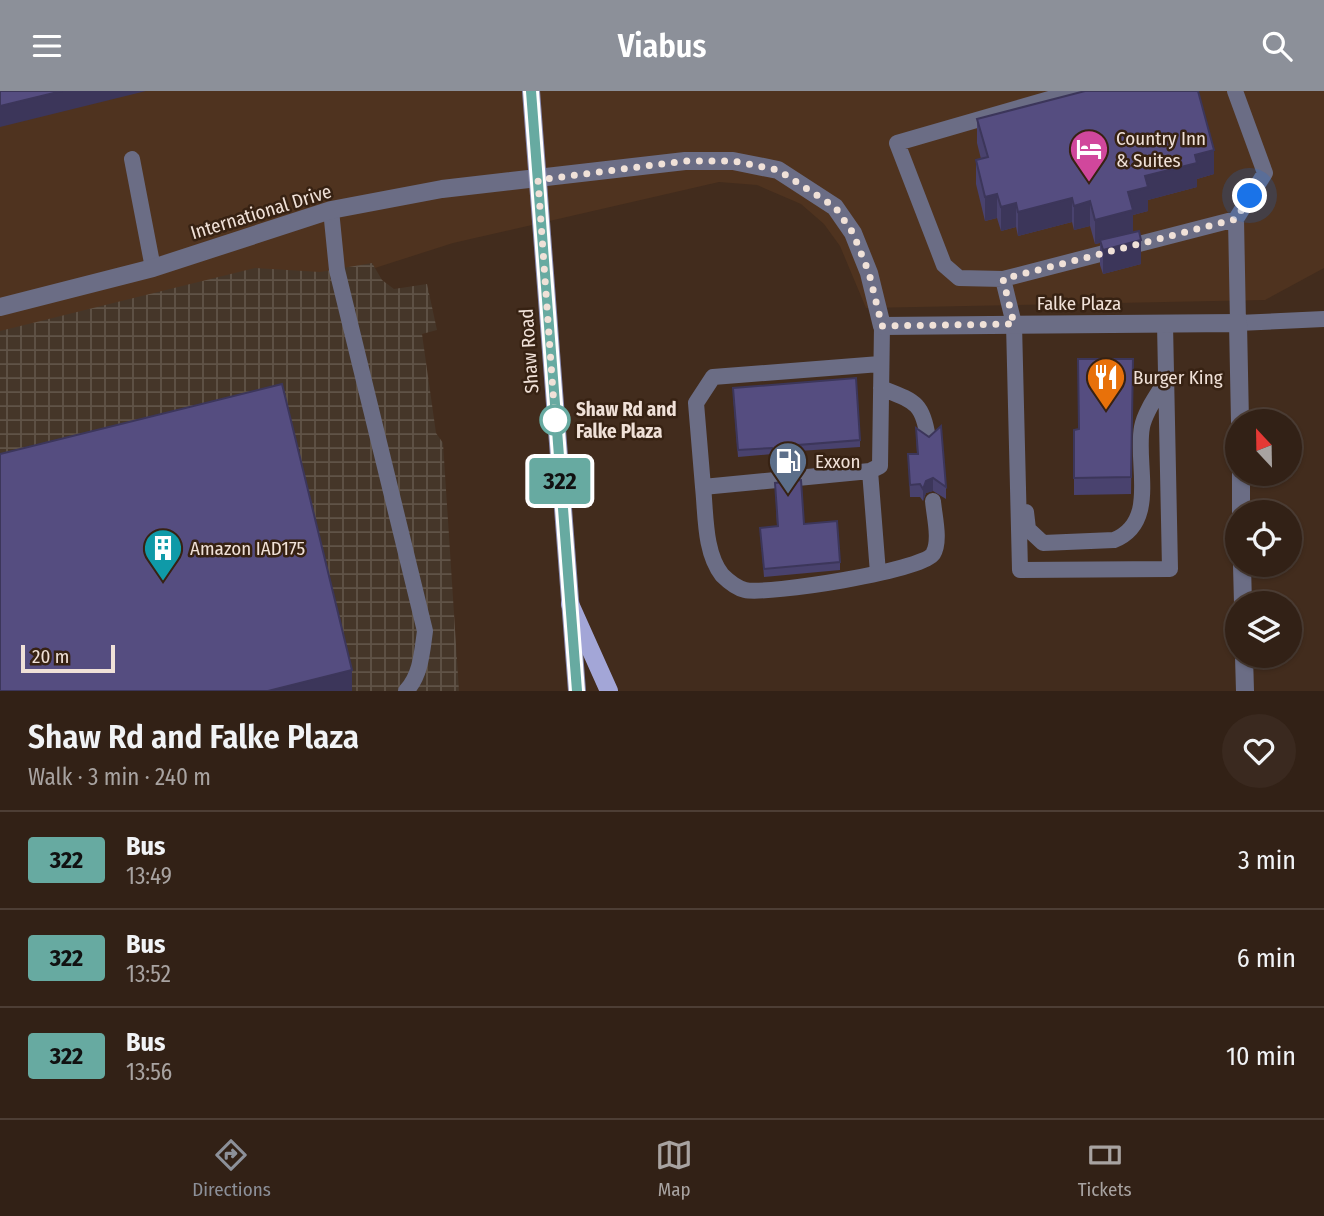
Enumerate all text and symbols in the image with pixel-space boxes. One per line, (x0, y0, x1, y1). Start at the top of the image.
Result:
icon: menu (28, 27, 66, 65)
text: Viabus (618, 27, 706, 65)
icon: search (1258, 27, 1296, 65)
place label: Country Inn & Suites (1116, 127, 1206, 172)
hotel icon: Country Inn & Suites (1068, 128, 1110, 183)
your location (1232, 178, 1267, 213)
street label: International Drive (188, 180, 334, 244)
street label: Falke Plaza (1037, 292, 1121, 315)
street label: Shaw Road (515, 308, 543, 394)
restaurant icon: Burger King (1085, 356, 1127, 411)
place label: Burger King (1133, 366, 1223, 389)
place label: Shaw Rd and Falke Plaza (576, 398, 677, 443)
marker: Shaw Rd and Falke Plaza (540, 405, 570, 435)
north arrow (1225, 409, 1302, 487)
map controls (1225, 409, 1302, 668)
fuel station icon: Exxon (767, 440, 809, 495)
place label: Exxon (815, 450, 860, 473)
line badge: 322 (520, 458, 600, 504)
text: 322 (543, 467, 577, 495)
button: locate (1225, 500, 1302, 577)
building icon: Amazon IAD175 (142, 527, 184, 582)
place label: Amazon IAD175 (190, 537, 305, 560)
button: layers (1225, 591, 1302, 668)
scale bar (21, 642, 116, 674)
text: 20 m (32, 645, 69, 668)
button: heart (1222, 714, 1296, 788)
text: Shaw Rd and Falke Plaza (28, 717, 359, 757)
text: Walk · 3 min · 240 m (28, 763, 211, 791)
text: Bus (126, 831, 165, 862)
text: 3 min (1238, 845, 1296, 876)
text: 322 (50, 846, 83, 874)
text: 13:49 (126, 862, 172, 890)
text: Bus (126, 929, 165, 960)
text: 6 min (1237, 943, 1296, 974)
text: 322 (50, 944, 83, 972)
text: 13:52 (126, 960, 171, 988)
text: Bus (126, 1027, 165, 1058)
text: 10 min (1226, 1041, 1296, 1072)
text: 322 (50, 1042, 83, 1070)
text: 13:56 (126, 1058, 172, 1086)
tab: Directions (192, 1136, 271, 1201)
tab: Map (655, 1136, 693, 1201)
tab: Tickets (1078, 1136, 1132, 1201)

